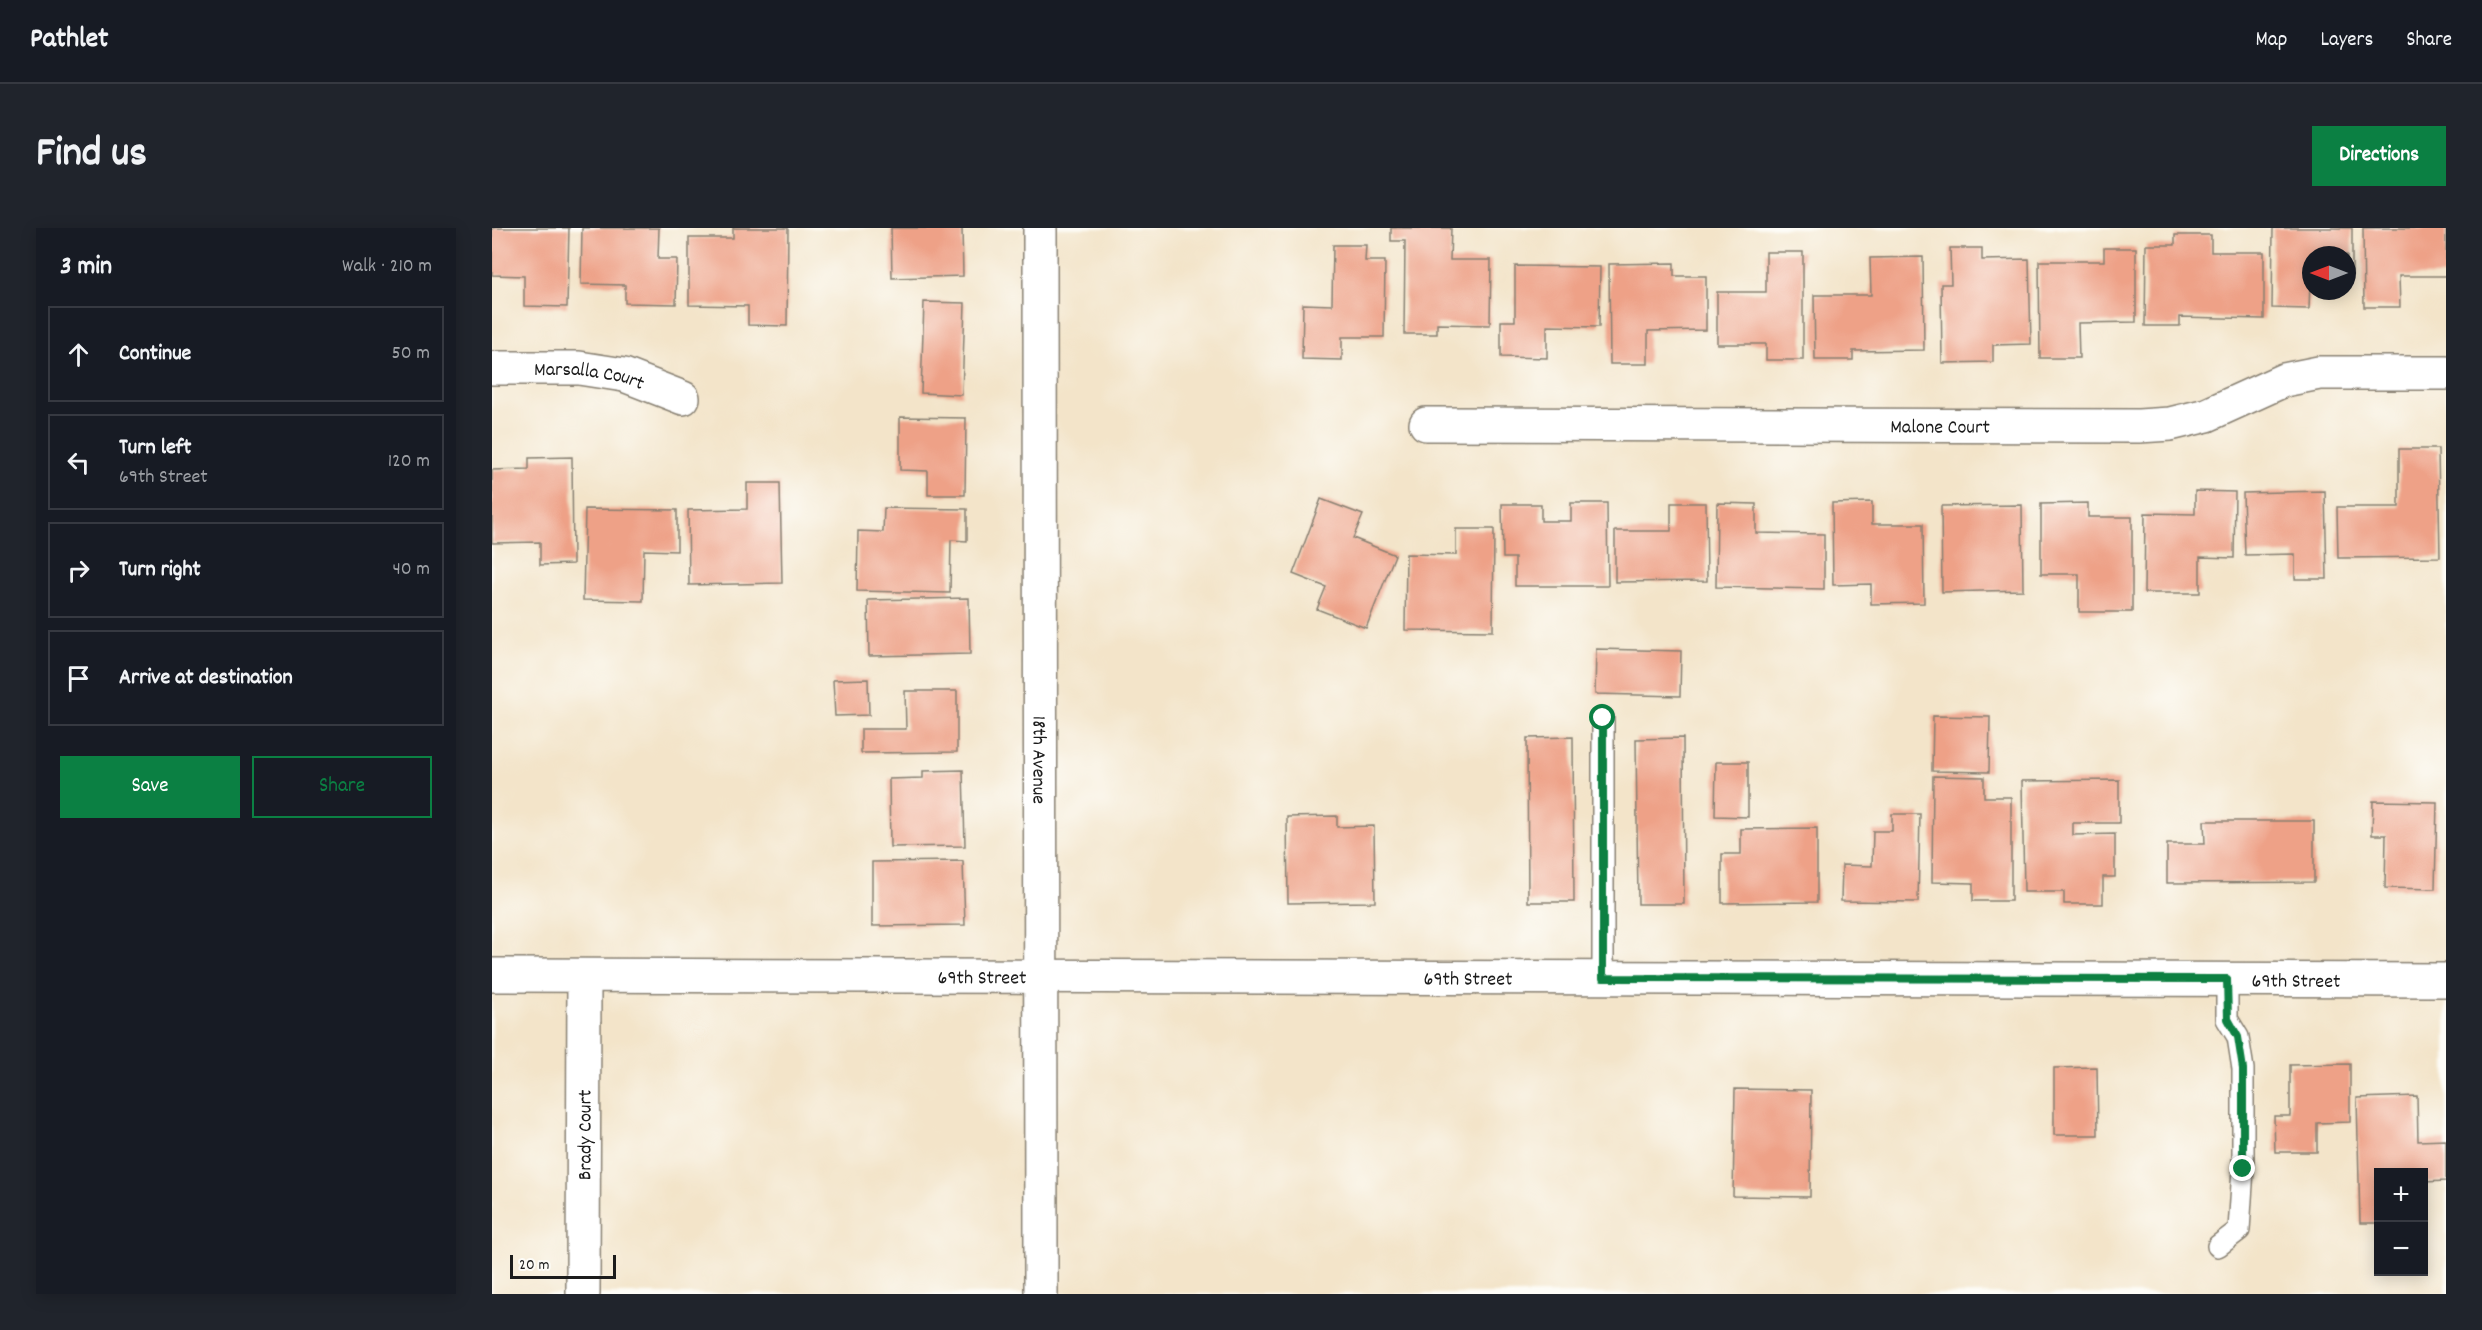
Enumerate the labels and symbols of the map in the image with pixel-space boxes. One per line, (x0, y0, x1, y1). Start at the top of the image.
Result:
north arrow (2302, 246, 2356, 300)
street label: Marsalla Court (534, 357, 648, 399)
street label: Malone Court (1890, 414, 1990, 443)
route start (1589, 704, 1615, 730)
street label: 18th Avenue (1023, 716, 1052, 804)
street label: 69th Street (938, 965, 1026, 993)
street label: 69th Street (1424, 966, 1512, 995)
street label: 69th Street (2252, 969, 2340, 997)
street label: Brady Court (572, 1090, 601, 1180)
route end (2229, 1155, 2255, 1181)
scale bar (510, 1252, 616, 1280)

